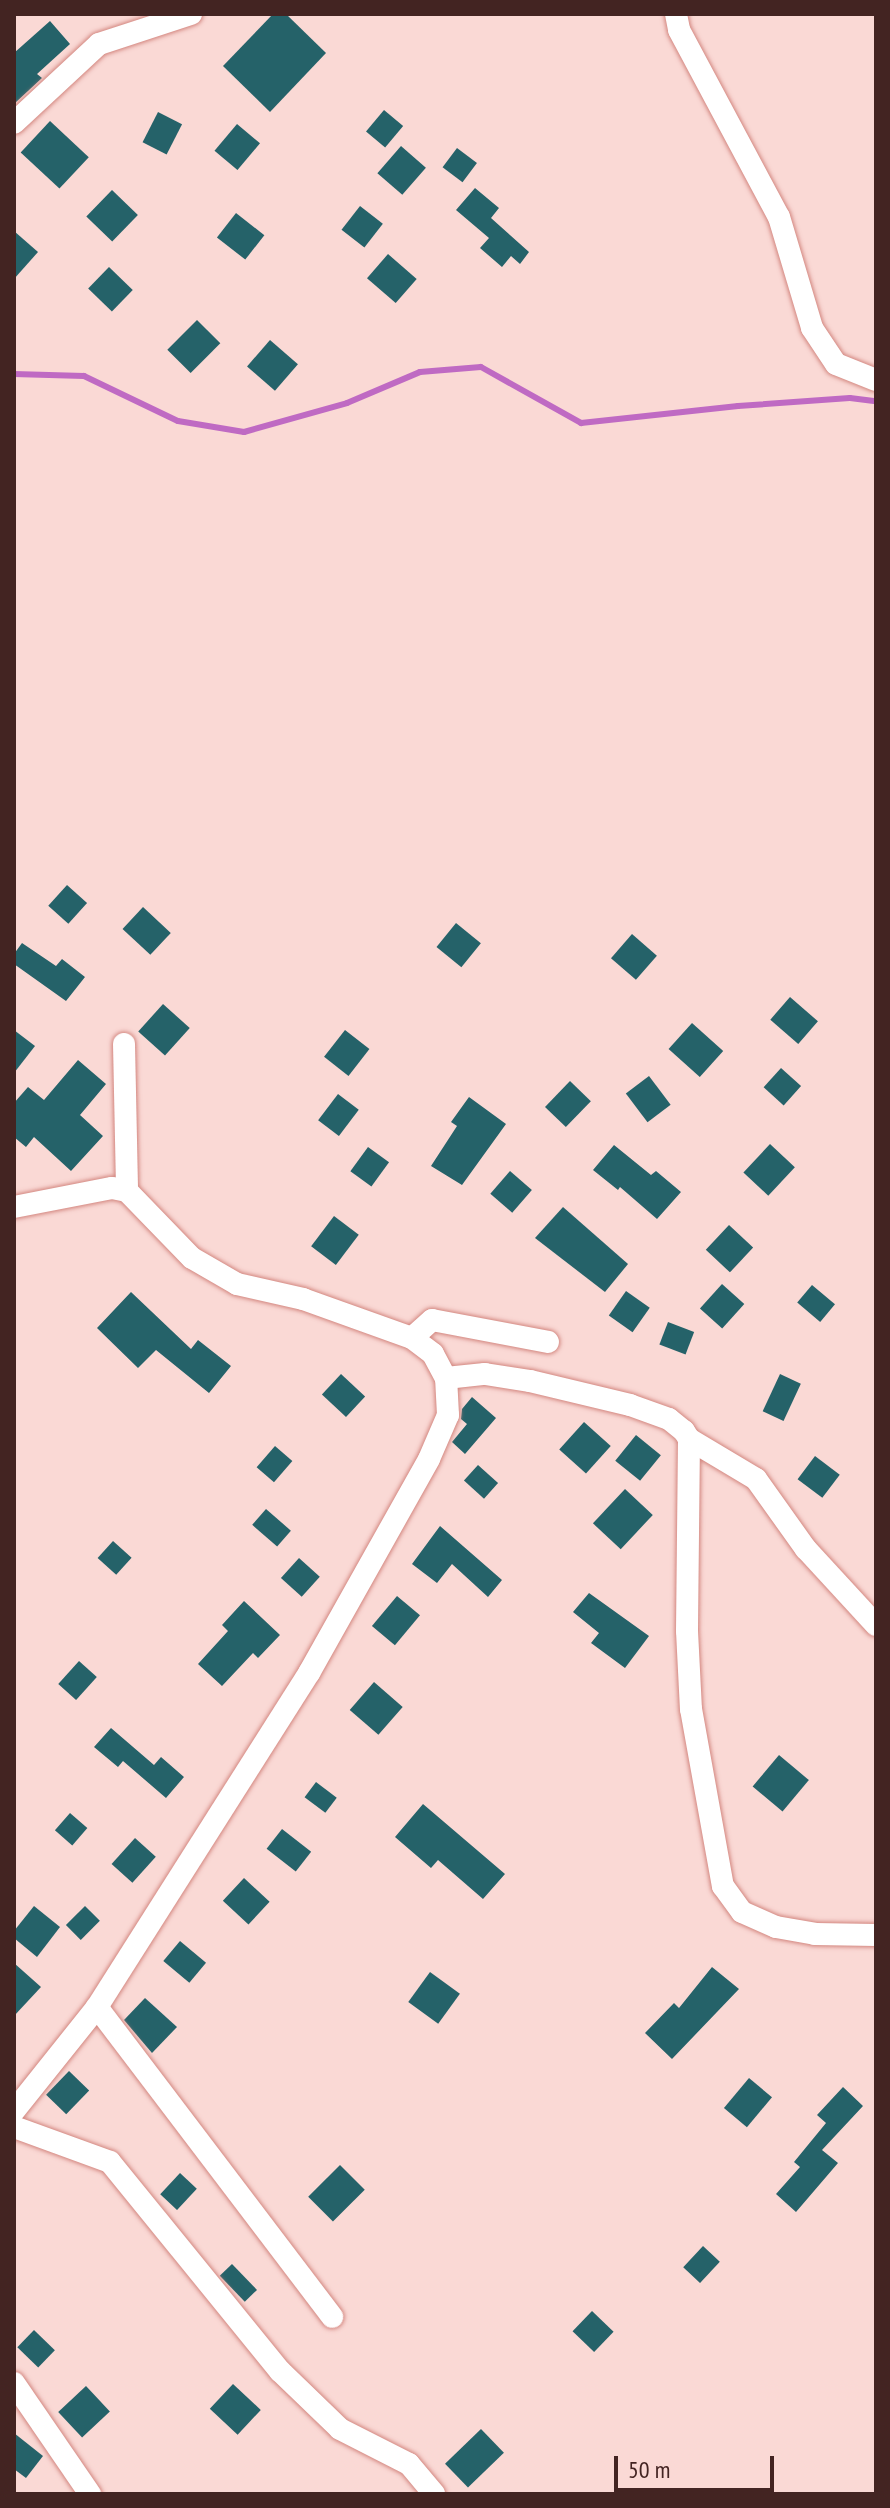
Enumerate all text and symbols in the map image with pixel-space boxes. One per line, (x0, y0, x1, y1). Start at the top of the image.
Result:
scale bar (618, 2440, 778, 2490)
text: 50 m (628, 2454, 670, 2485)

